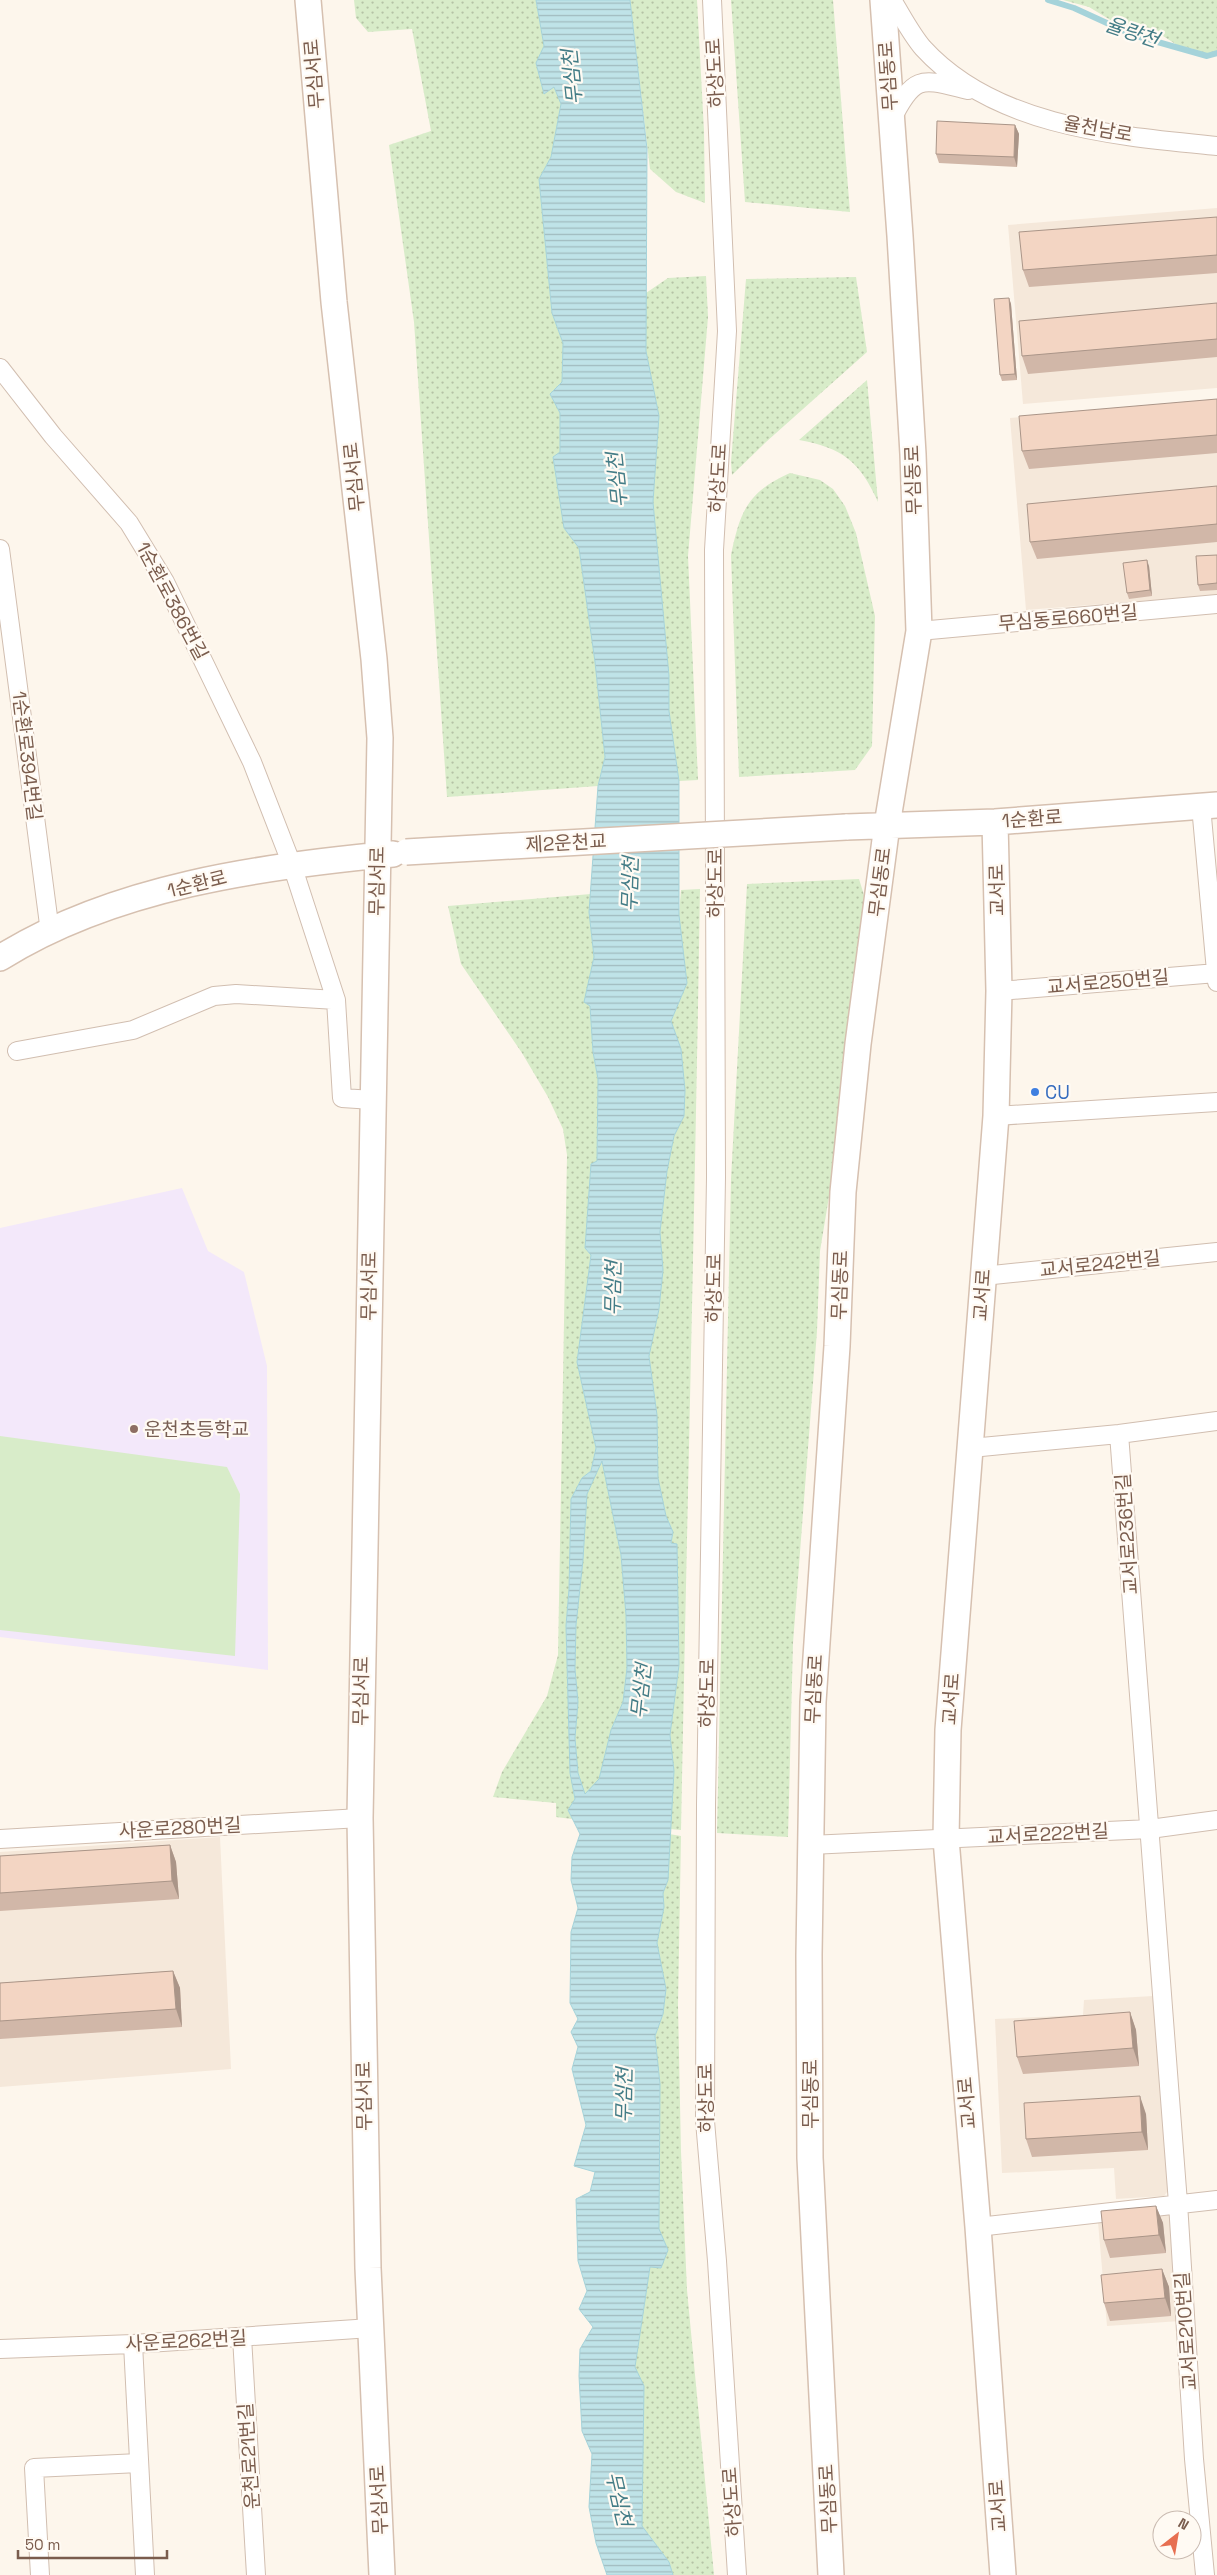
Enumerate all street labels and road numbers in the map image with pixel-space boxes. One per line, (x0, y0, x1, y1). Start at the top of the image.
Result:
street label: 하상도로 (701, 37, 729, 109)
street label: 무심서로 (299, 38, 329, 110)
street label: 무심동로 (873, 40, 903, 112)
street label: 율천남로 (1061, 111, 1135, 147)
street label: 무심서로 (338, 441, 370, 513)
street label: 하상도로 (704, 442, 732, 514)
street label: 무심동로 (899, 445, 927, 515)
street label: 1순환로386번길 (130, 538, 214, 664)
street label: 무심동로660번길 (997, 599, 1139, 637)
street label: 1순환로394번길 (7, 690, 47, 822)
street label: 1순환로 (1001, 804, 1063, 834)
street label: 제2운천교 (525, 828, 607, 858)
street label: 무심서로 (364, 846, 390, 916)
street label: 무심동로 (863, 846, 897, 918)
street label: 하상도로 (703, 848, 728, 918)
street label: 교서로 (984, 864, 1010, 916)
street label: 1순환로 (165, 865, 229, 903)
street label: 교서로250번길 (1046, 964, 1170, 1000)
street label: 교서로242번길 (1038, 1245, 1162, 1283)
street label: 무심동로 (826, 1250, 854, 1320)
street label: 무심서로 (356, 1251, 382, 1321)
street label: 하상도로 (701, 1253, 727, 1323)
street label: 교서로 (968, 1268, 996, 1322)
street label: 교서로236번길 (1110, 1472, 1144, 1596)
street label: 무심동로 (800, 1653, 828, 1725)
street label: 무심서로 (348, 1656, 374, 1726)
street label: 하상도로 (694, 1658, 720, 1728)
street label: 교서로 (937, 1672, 965, 1726)
street label: 사운로280번길 (118, 1812, 242, 1844)
street label: 교서로222번길 (987, 1818, 1109, 1850)
street label: 무심동로 (798, 2059, 823, 2129)
street label: 무심서로 (351, 2061, 377, 2131)
street label: 하상도로 (693, 2063, 719, 2133)
street label: 교서로 (952, 2076, 982, 2130)
street label: 교서로210번길 (1169, 2271, 1203, 2391)
street label: 사운로262번길 (124, 2325, 248, 2357)
street label: 운천로21번길 (233, 2402, 265, 2510)
street label: 무심동로 (814, 2463, 842, 2535)
street label: 무심서로 (365, 2464, 393, 2536)
street label: 하상도로 (717, 2466, 747, 2538)
street label: 교서로 (984, 2479, 1012, 2533)

